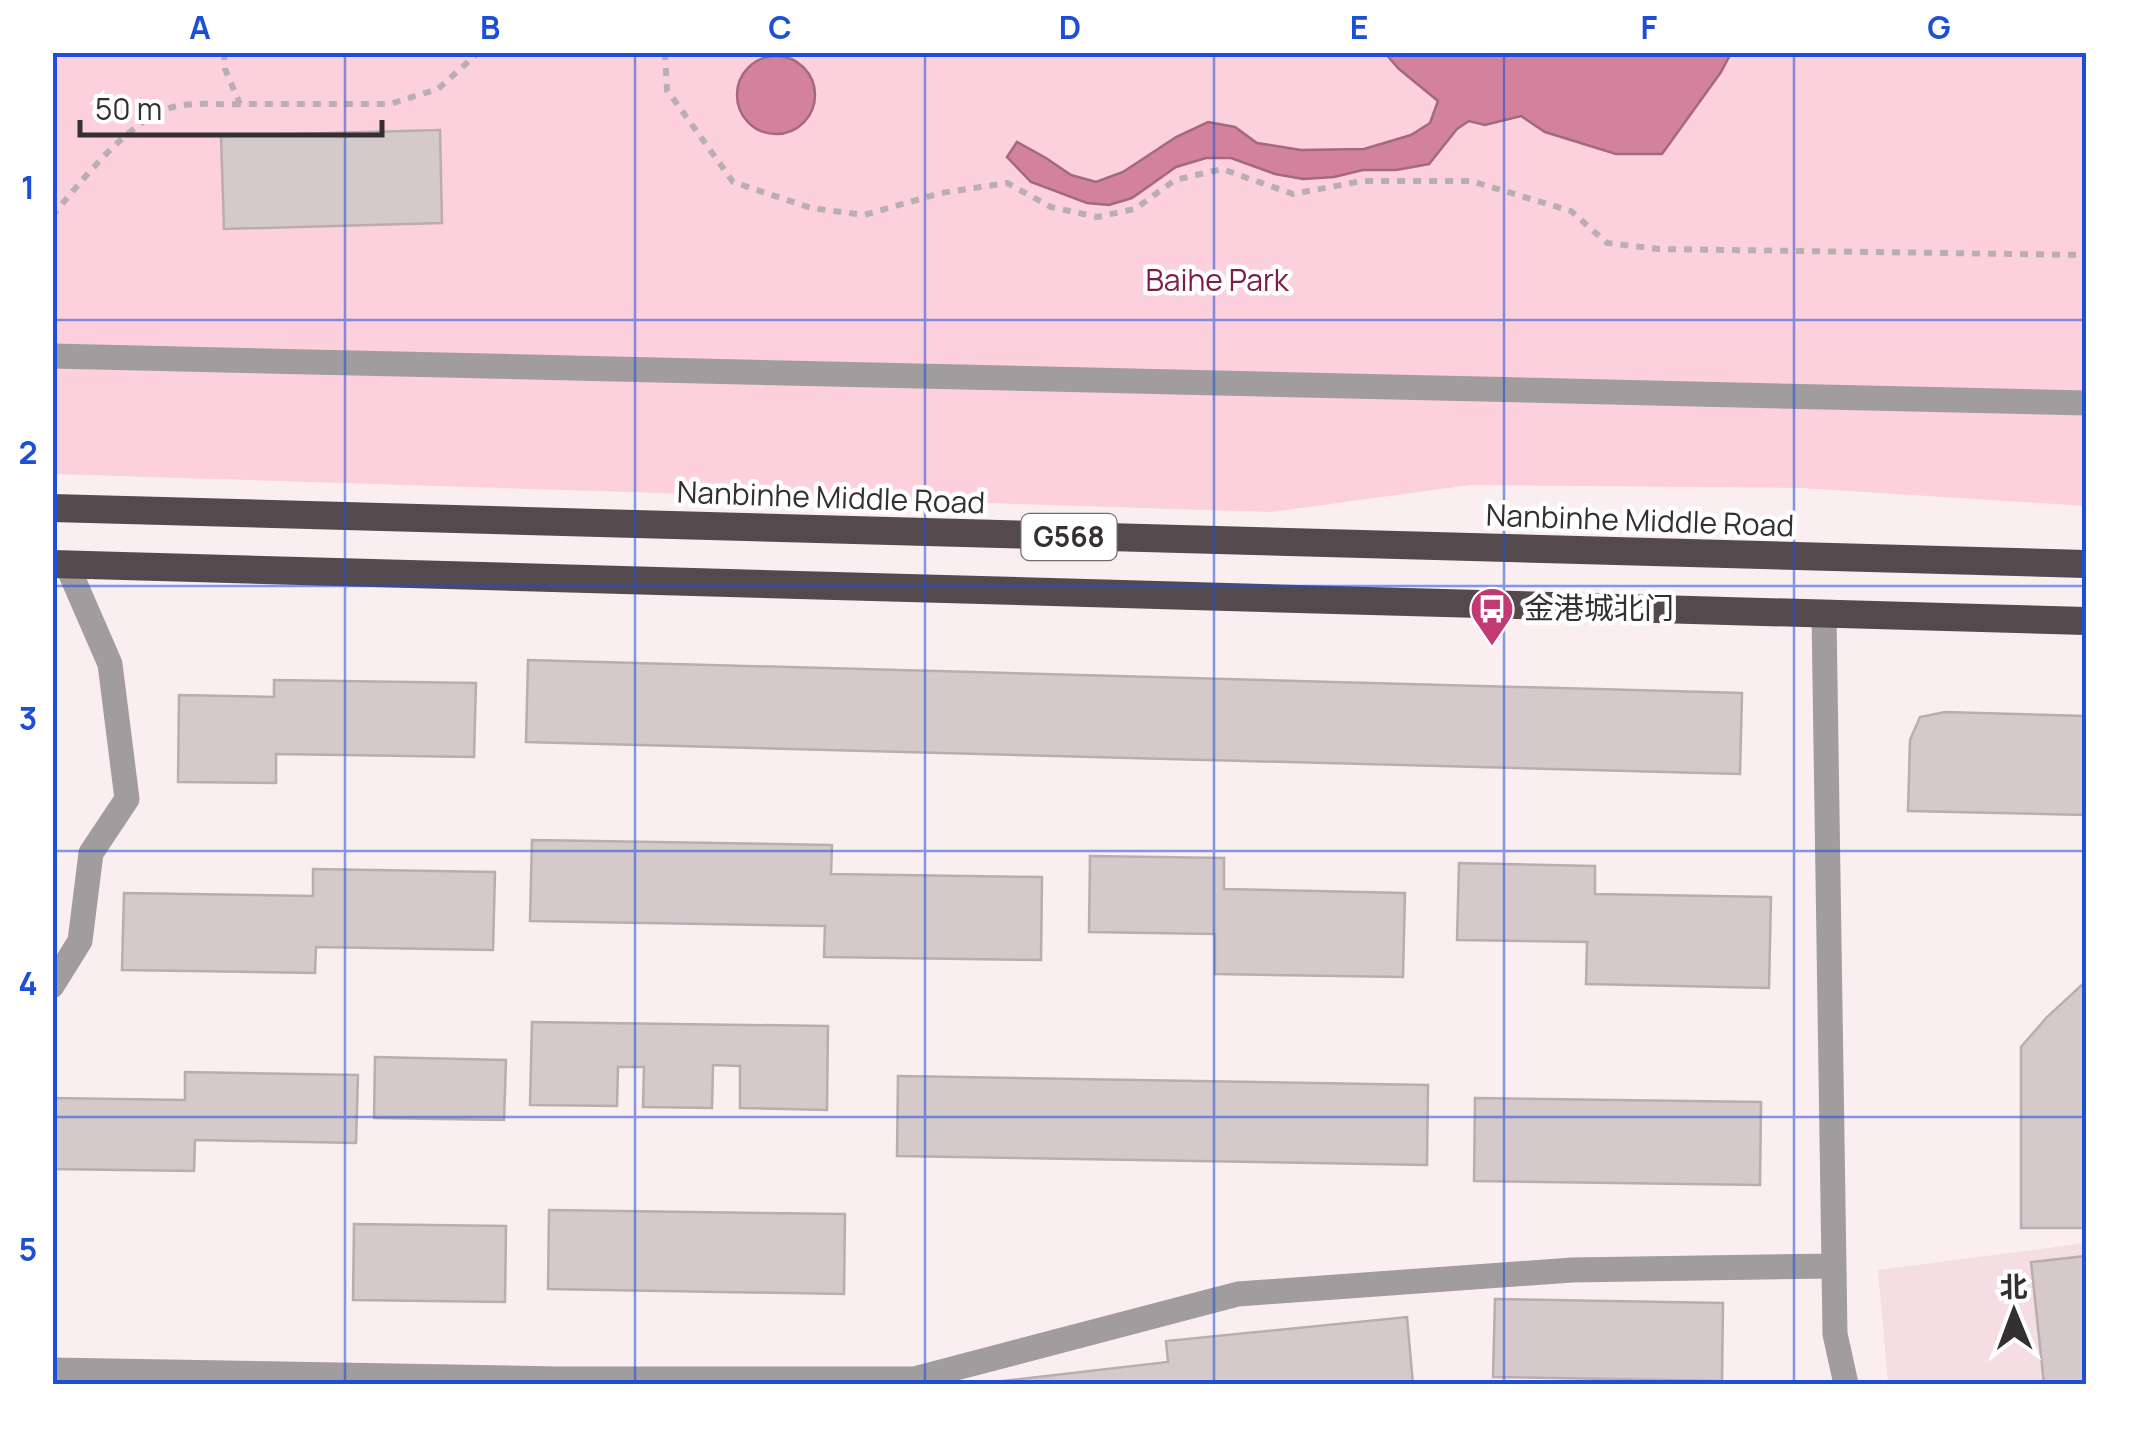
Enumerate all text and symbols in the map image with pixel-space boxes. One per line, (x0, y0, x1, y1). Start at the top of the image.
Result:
text: A (189, 5, 211, 49)
text: B (480, 5, 500, 49)
text: C (768, 5, 792, 49)
text: D (1059, 5, 1081, 49)
text: E (1350, 5, 1368, 49)
text: F (1641, 5, 1658, 49)
text: G (1927, 5, 1951, 49)
scale bar (80, 75, 382, 137)
text: 50 m (95, 88, 162, 129)
text: 1 (21, 165, 35, 209)
park label: Baihe Park (1145, 259, 1290, 300)
text: 2 (18, 430, 38, 474)
street label: Nanbinhe Middle Road (676, 471, 986, 522)
street label: Nanbinhe Middle Road (1485, 494, 1795, 545)
road number: G568 (1022, 514, 1116, 560)
bus stop icon: 金港城北门 (1469, 586, 1515, 647)
place label: 金港城北门 (1524, 587, 1674, 628)
text: 3 (19, 696, 37, 740)
text: 4 (18, 961, 38, 1005)
text: 5 (19, 1227, 37, 1271)
north arrow (1964, 1262, 2064, 1362)
text: 北 (1999, 1267, 2028, 1305)

